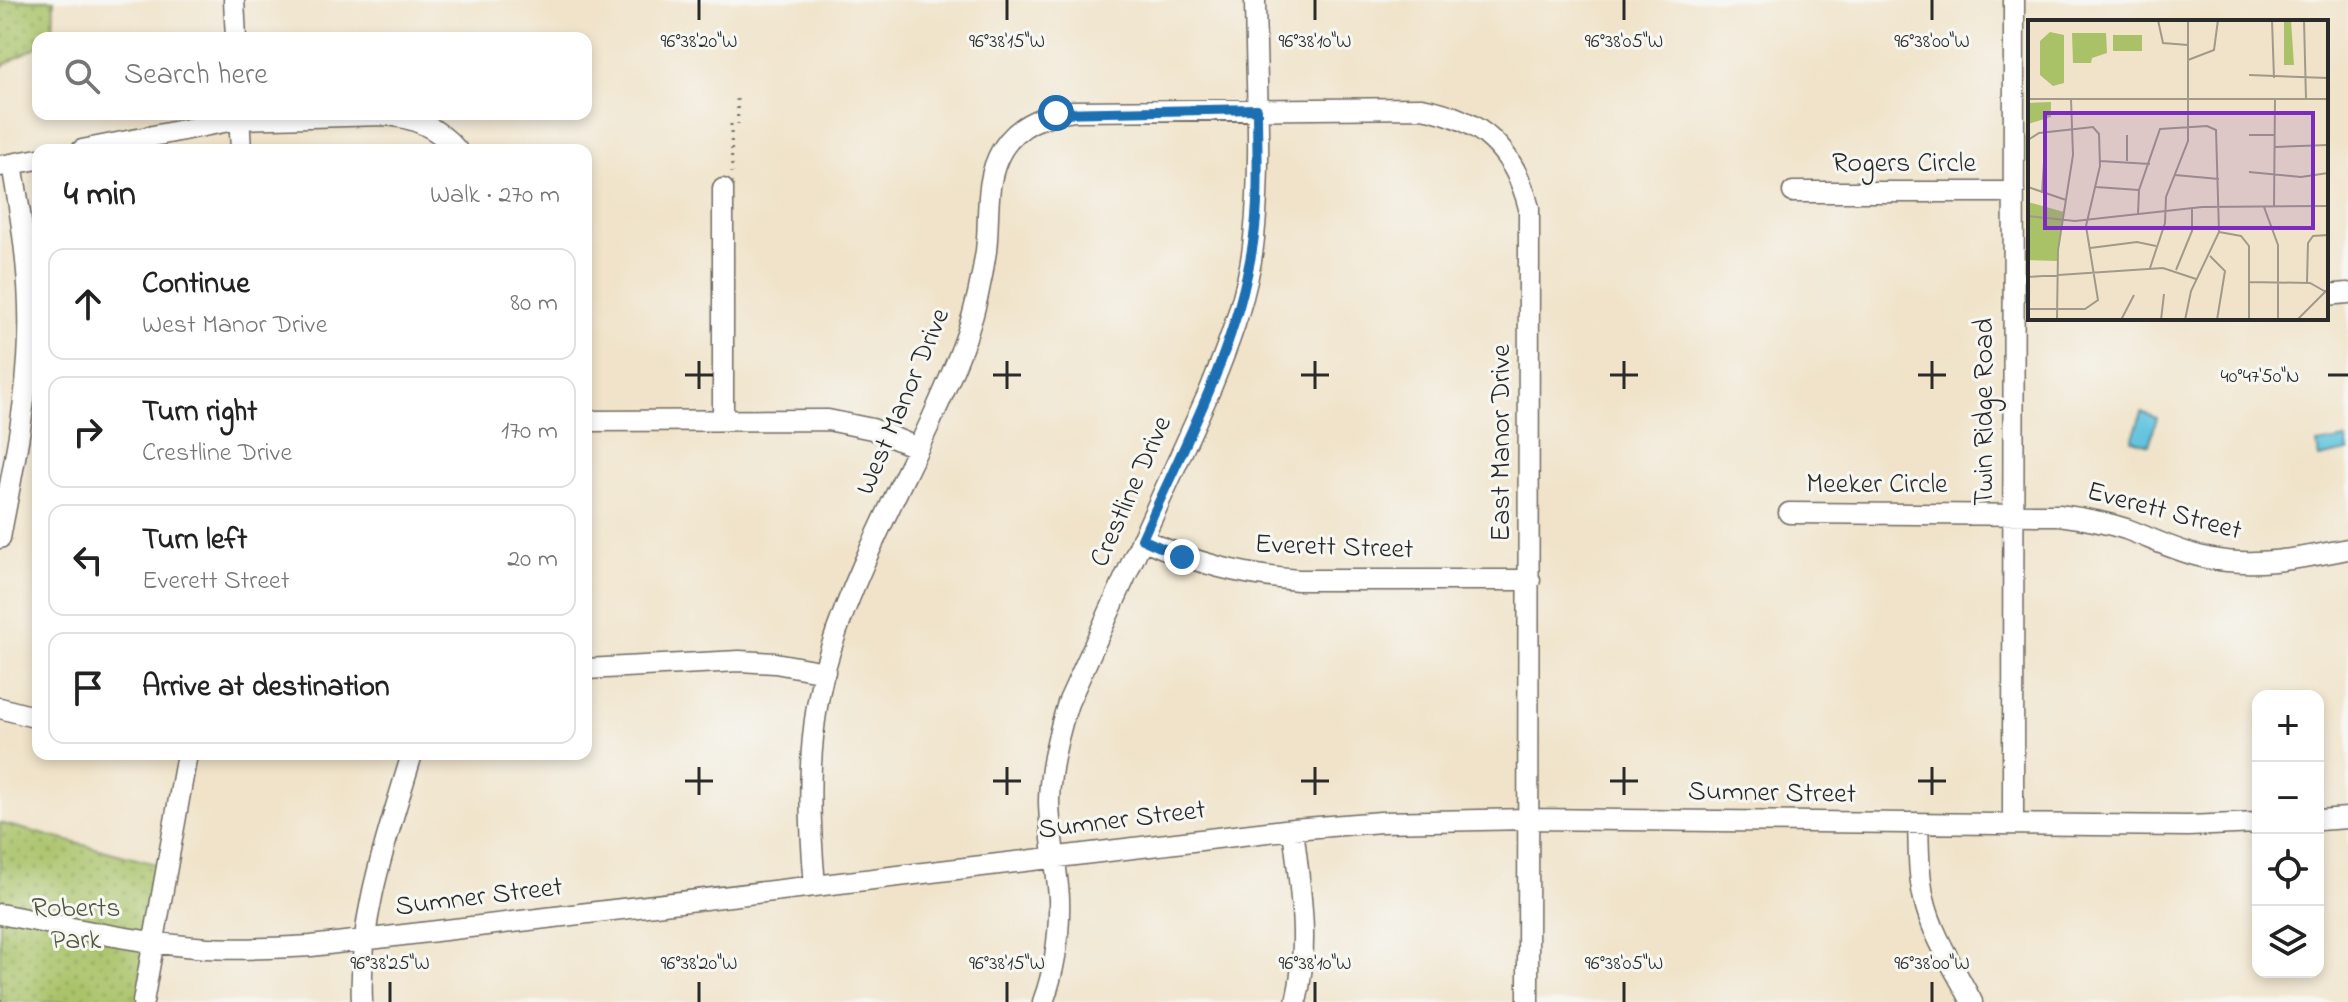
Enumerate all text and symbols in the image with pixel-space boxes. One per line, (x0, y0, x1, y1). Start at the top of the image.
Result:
inset map (2028, 20, 2328, 320)
text: 96°38'20"W (661, 28, 737, 57)
text: 96°38'15"W (969, 28, 1045, 57)
text: 96°38'10"W (1278, 28, 1352, 57)
text: 96°38'05"W (1585, 28, 1663, 57)
text: 96°38'00"W (1894, 28, 1970, 57)
search box (32, 32, 592, 120)
icon: search (60, 54, 104, 98)
text: Search here (124, 54, 268, 98)
route start (1038, 95, 1074, 131)
street label: Rogers Circle (1832, 144, 1976, 185)
text: 4 min (64, 171, 136, 221)
text: Walk · 270 m (430, 177, 560, 215)
text: Continue (142, 263, 250, 307)
icon: ahead (66, 282, 110, 326)
text: 80 m (510, 285, 558, 323)
street label: West Manor Drive (846, 302, 962, 502)
text: West Manor Drive (142, 307, 327, 345)
street label: Twin Ridge Road (1965, 318, 2006, 506)
street label: East Manor Drive (1482, 344, 1523, 542)
text: 40°47'50"N (2220, 363, 2300, 392)
text: Turn right (142, 391, 257, 435)
street label: Crestline Drive (1080, 409, 1184, 574)
icon: right (66, 410, 110, 454)
text: 170 m (501, 413, 558, 451)
text: Crestline Drive (142, 435, 292, 473)
street label: Meeker Circle (1806, 465, 1948, 506)
street label: Everett Street (2082, 472, 2246, 552)
text: Turn left (142, 519, 247, 563)
street label: Everett Street (1254, 525, 1414, 571)
icon: left (66, 538, 110, 582)
route end (1164, 539, 1200, 575)
text: 20 m (507, 541, 558, 579)
text: Everett Street (142, 563, 289, 601)
icon: arrive (66, 666, 110, 710)
text: Arrive at destination (142, 666, 390, 710)
map controls (2252, 690, 2324, 978)
button: + (2252, 690, 2324, 762)
button: − (2252, 762, 2324, 834)
street label: Sumner Street (1688, 772, 1856, 816)
street label: Sumner Street (1036, 790, 1208, 852)
button: locate (2252, 834, 2324, 906)
street label: Sumner Street (393, 867, 565, 929)
park label: Roberts Park (32, 889, 120, 962)
button: layers (2252, 906, 2324, 978)
text: 96°38'25"W (350, 950, 430, 979)
text: 96°38'20"W (661, 950, 737, 979)
text: 96°38'15"W (969, 950, 1045, 979)
text: 96°38'10"W (1278, 950, 1352, 979)
text: 96°38'05"W (1585, 950, 1663, 979)
text: 96°38'00"W (1894, 950, 1970, 979)

